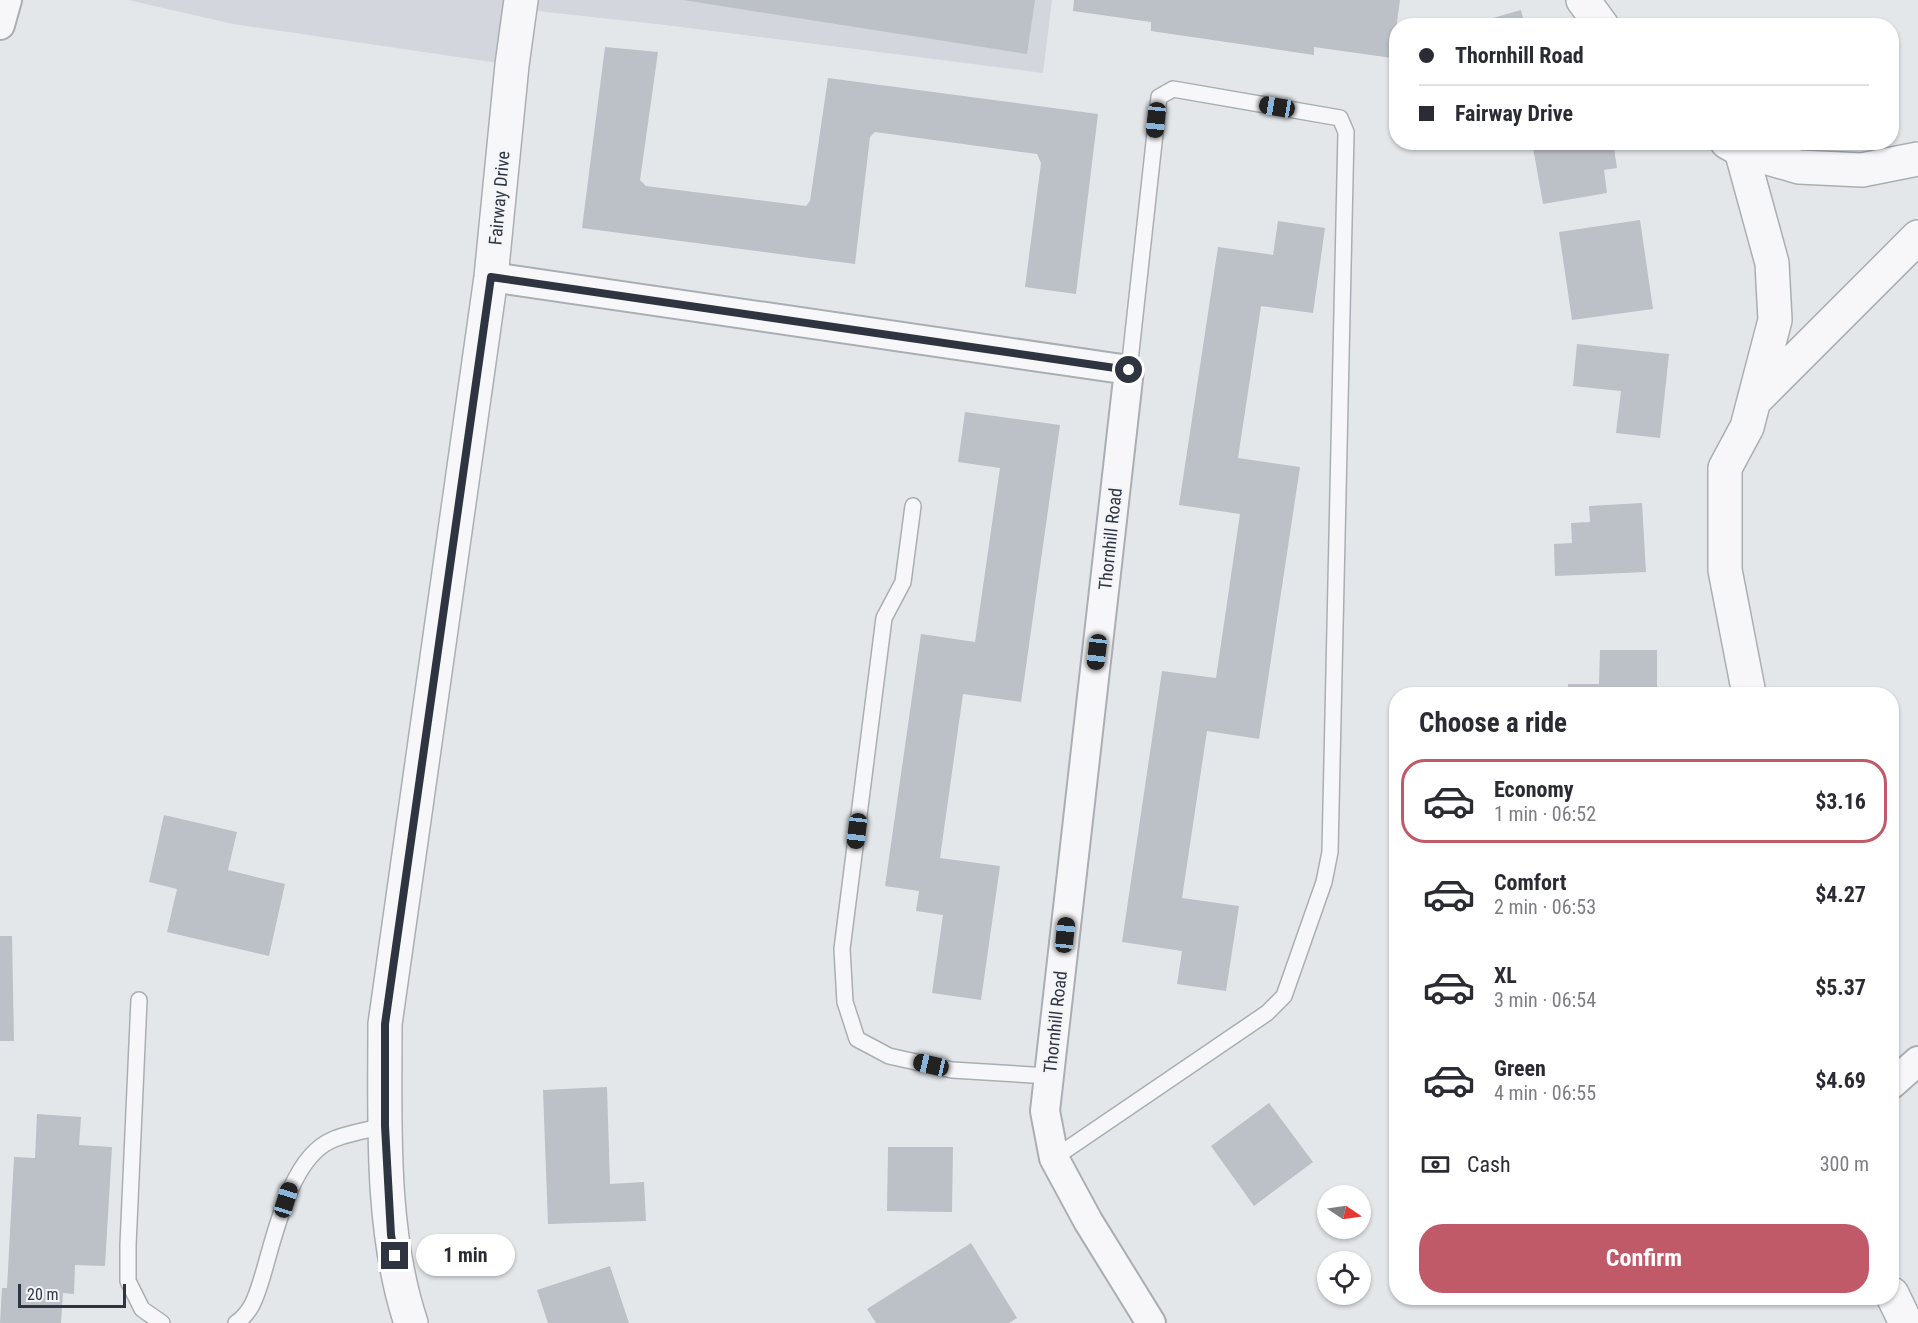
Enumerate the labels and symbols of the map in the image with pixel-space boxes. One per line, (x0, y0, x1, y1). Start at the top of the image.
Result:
car (1258, 95, 1296, 119)
car (1145, 101, 1167, 139)
street label: Fairway Drive (484, 150, 514, 246)
route start (1115, 356, 1142, 383)
street label: Thornhill Road (1094, 487, 1126, 591)
car (1086, 633, 1108, 671)
car (846, 812, 868, 850)
car (1054, 916, 1076, 954)
street label: Thornhill Road (1039, 970, 1071, 1074)
car (911, 1052, 951, 1078)
car (272, 1180, 300, 1220)
north arrow (1317, 1185, 1371, 1239)
callout: 1 min (416, 1235, 515, 1277)
route end (381, 1242, 408, 1269)
scale bar (18, 1281, 126, 1308)

